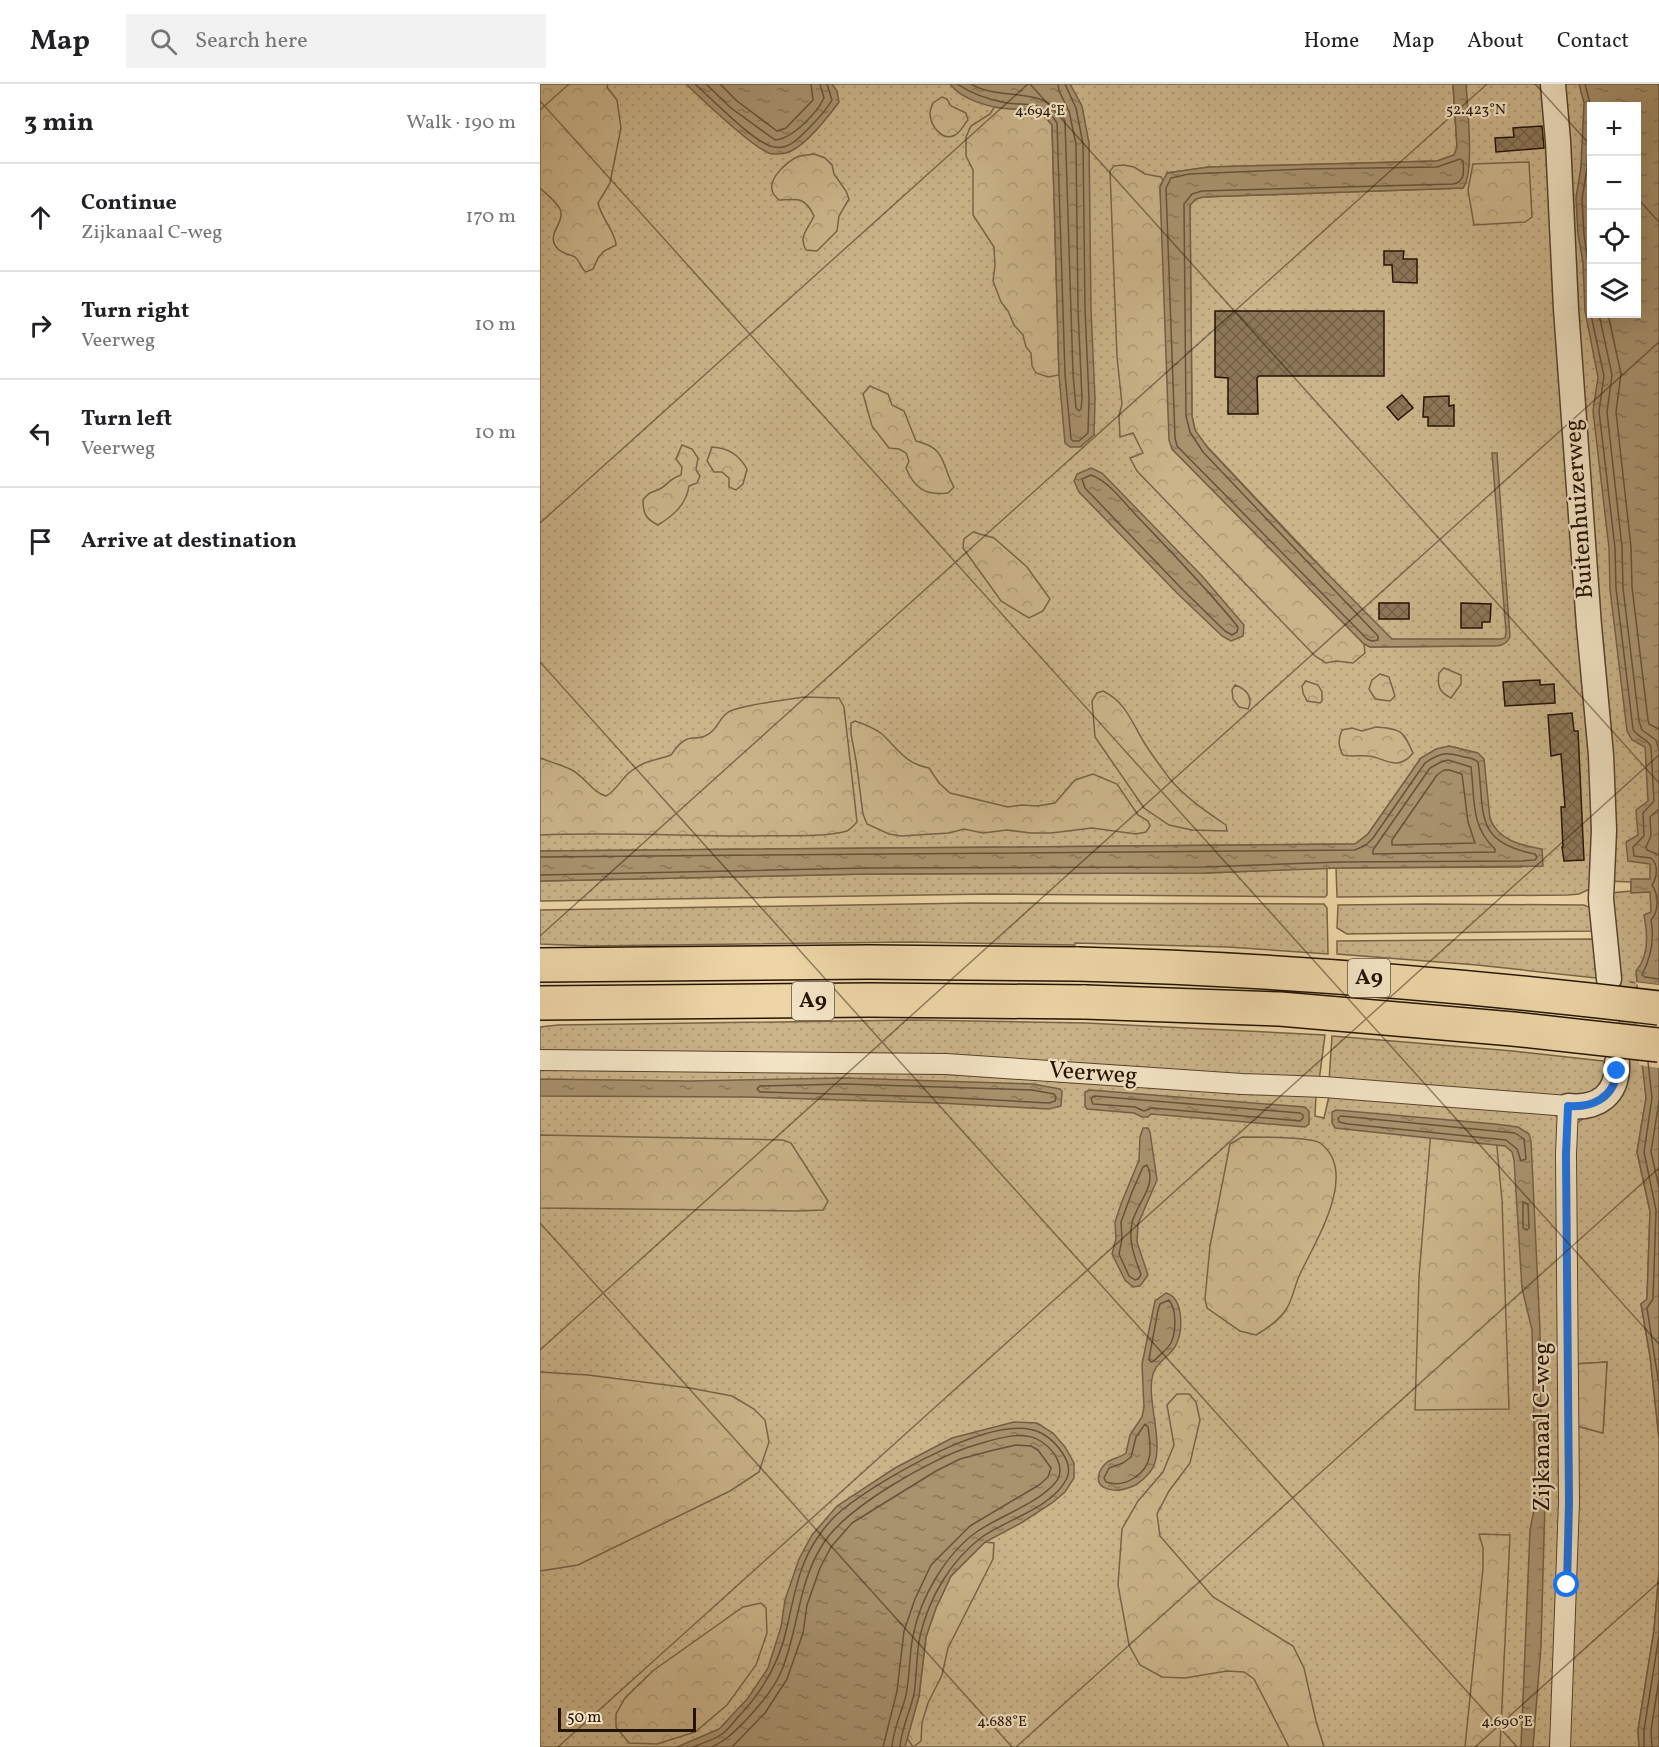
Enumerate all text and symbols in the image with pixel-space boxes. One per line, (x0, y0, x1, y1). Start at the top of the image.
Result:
search box (126, 14, 546, 68)
text: Map (30, 22, 90, 61)
icon: search (147, 25, 180, 58)
text: Search here (195, 26, 308, 57)
text: Home (1304, 27, 1359, 56)
text: Map (1392, 27, 1434, 56)
text: About (1467, 27, 1524, 56)
text: Contact (1557, 27, 1629, 56)
text: 52.423°N (1446, 100, 1506, 121)
text: 4.694°E (1015, 101, 1065, 122)
map controls (1587, 102, 1641, 318)
button: + (1587, 102, 1641, 156)
text: 3 min (24, 105, 94, 141)
text: Walk · 190 m (406, 109, 516, 137)
button: − (1587, 156, 1641, 210)
text: Continue (81, 188, 177, 219)
icon: ahead (24, 201, 57, 234)
text: 170 m (466, 203, 516, 231)
button: locate (1587, 210, 1641, 264)
text: Zijkanaal C-weg (81, 219, 222, 247)
button: layers (1587, 264, 1641, 318)
text: Turn right (81, 296, 189, 327)
icon: right (24, 309, 57, 342)
text: 10 m (475, 311, 516, 339)
text: Veerweg (81, 327, 155, 355)
text: Turn left (81, 404, 172, 435)
icon: left (24, 417, 57, 450)
street label: Buitenhuizerweg (1557, 418, 1603, 600)
text: 10 m (475, 419, 516, 447)
text: Veerweg (81, 435, 155, 463)
icon: arrive (24, 525, 57, 558)
text: Arrive at destination (81, 526, 297, 557)
road number: A9 (1348, 959, 1390, 997)
road number: A9 (792, 982, 834, 1020)
street label: Veerweg (1047, 1054, 1139, 1094)
route end (1603, 1057, 1629, 1083)
street label: Zijkanaal C-weg (1526, 1342, 1560, 1512)
route start (1553, 1571, 1579, 1597)
scale bar (558, 1705, 696, 1732)
text: 50 m (567, 1707, 601, 1729)
text: 4.688°E (977, 1712, 1027, 1733)
text: 4.690°E (1481, 1712, 1533, 1733)

